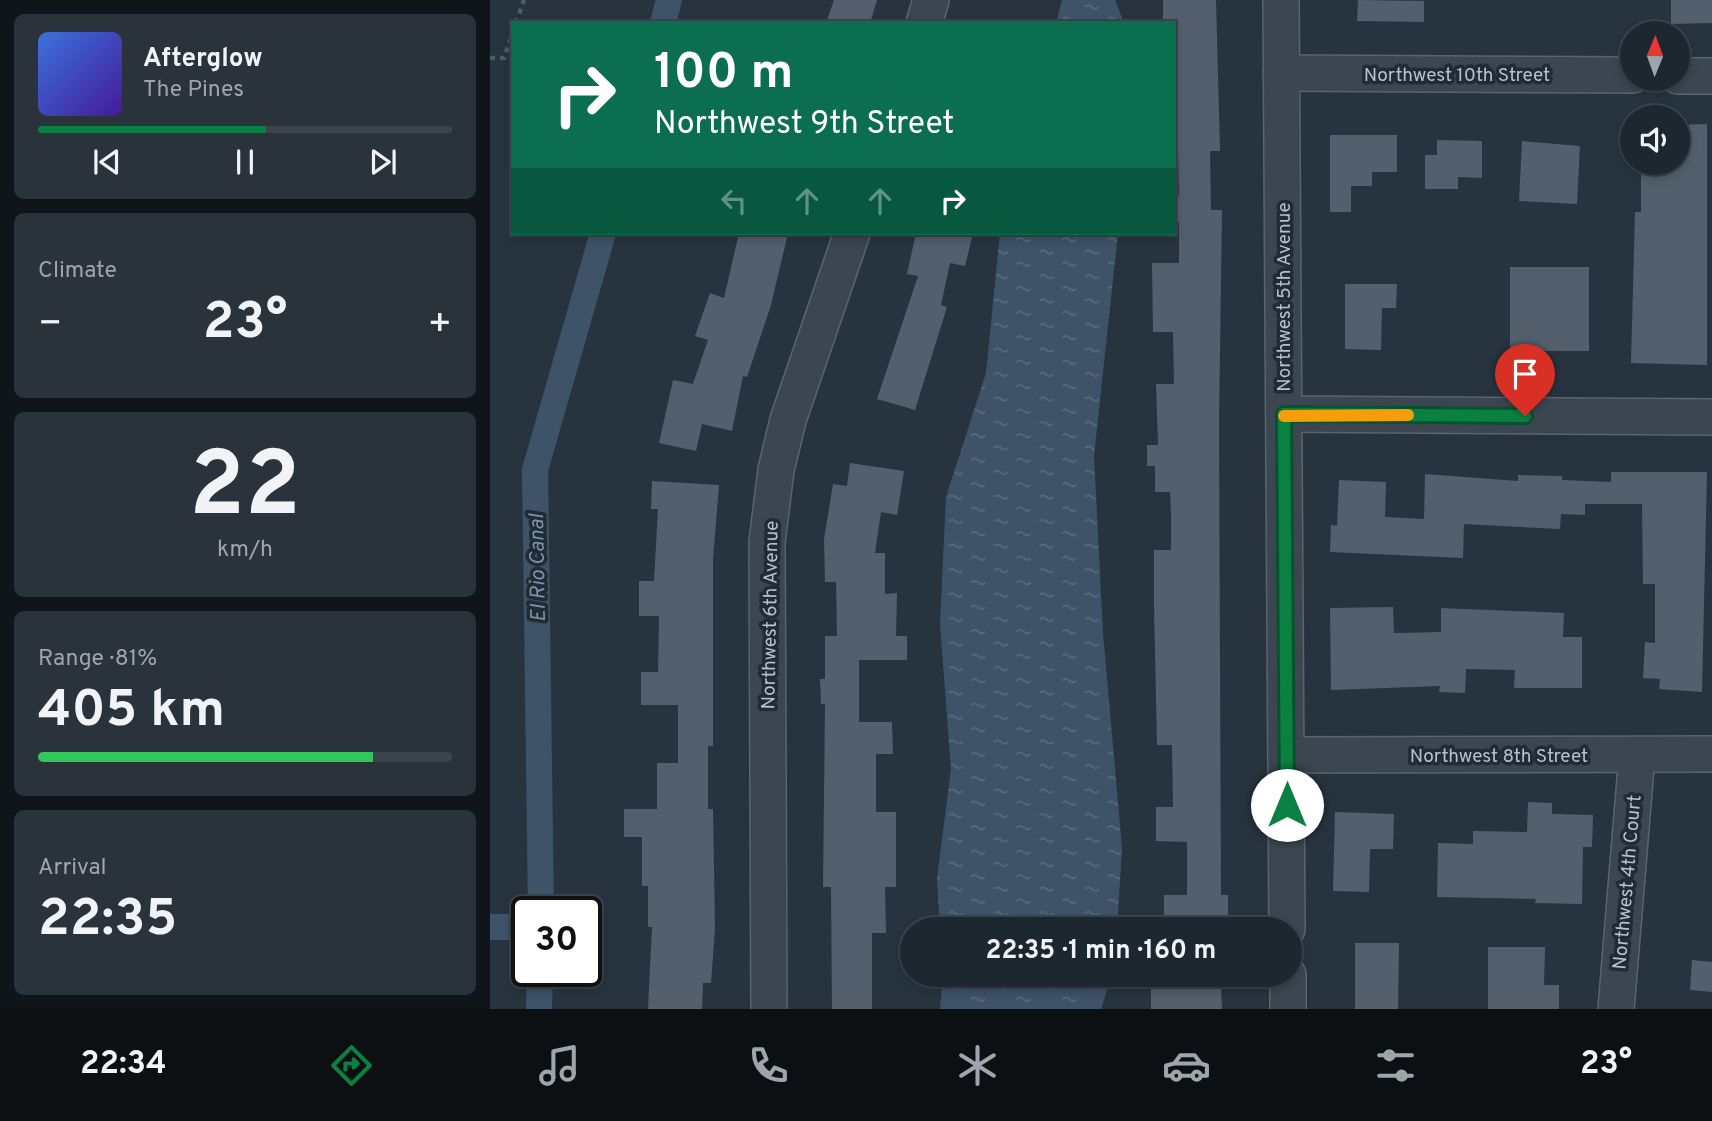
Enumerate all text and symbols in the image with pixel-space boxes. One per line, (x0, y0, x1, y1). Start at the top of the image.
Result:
north arrow (1620, 21, 1690, 91)
map controls (1620, 21, 1690, 175)
text: Afterglow (143, 43, 263, 76)
text: 100 m (654, 44, 793, 106)
icon: right (539, 49, 630, 140)
street label: Northwest 10th Street (1364, 64, 1550, 88)
text: The Pines (143, 76, 244, 105)
text: Northwest 9th Street (654, 105, 954, 145)
button: sound (1620, 105, 1690, 175)
icon: previous (88, 143, 126, 181)
icon: pause (226, 143, 264, 181)
icon: next (364, 143, 402, 181)
icon: left (715, 182, 753, 220)
icon: ahead (788, 182, 826, 220)
icon: ahead (861, 182, 899, 220)
icon: right (934, 182, 972, 220)
street label: Northwest 5th Avenue (1273, 202, 1297, 392)
text: Climate (38, 257, 117, 286)
text: 23° (203, 291, 287, 357)
text: − (38, 301, 63, 350)
text: + (427, 301, 452, 350)
pin (1495, 344, 1555, 416)
icon: arrive (1506, 355, 1544, 393)
text: 22 (189, 433, 301, 548)
water label: El Rio Canal (524, 512, 553, 622)
street label: Northwest 6th Avenue (757, 520, 785, 710)
text: km/h (217, 536, 273, 565)
text: Range · 81% (38, 645, 157, 674)
text: 405 km (38, 679, 225, 745)
street label: Northwest 8th Street (1410, 745, 1588, 769)
position arrow (1250, 768, 1324, 842)
street label: Northwest 4th Court (1608, 794, 1648, 970)
text: Arrival (38, 854, 107, 883)
text: 22:35 (38, 888, 177, 954)
speed limit sign: 30 (511, 896, 602, 987)
text: 22:35 · 1 min · 160 m (986, 935, 1216, 968)
icon: directions (327, 1041, 376, 1090)
icon: music (535, 1041, 584, 1090)
icon: phone (744, 1041, 793, 1090)
icon: climate (953, 1041, 1002, 1090)
icon: car (1162, 1041, 1211, 1090)
icon: filters (1371, 1041, 1420, 1090)
text: 22:34 (80, 1045, 167, 1085)
text: 23° (1580, 1045, 1632, 1085)

